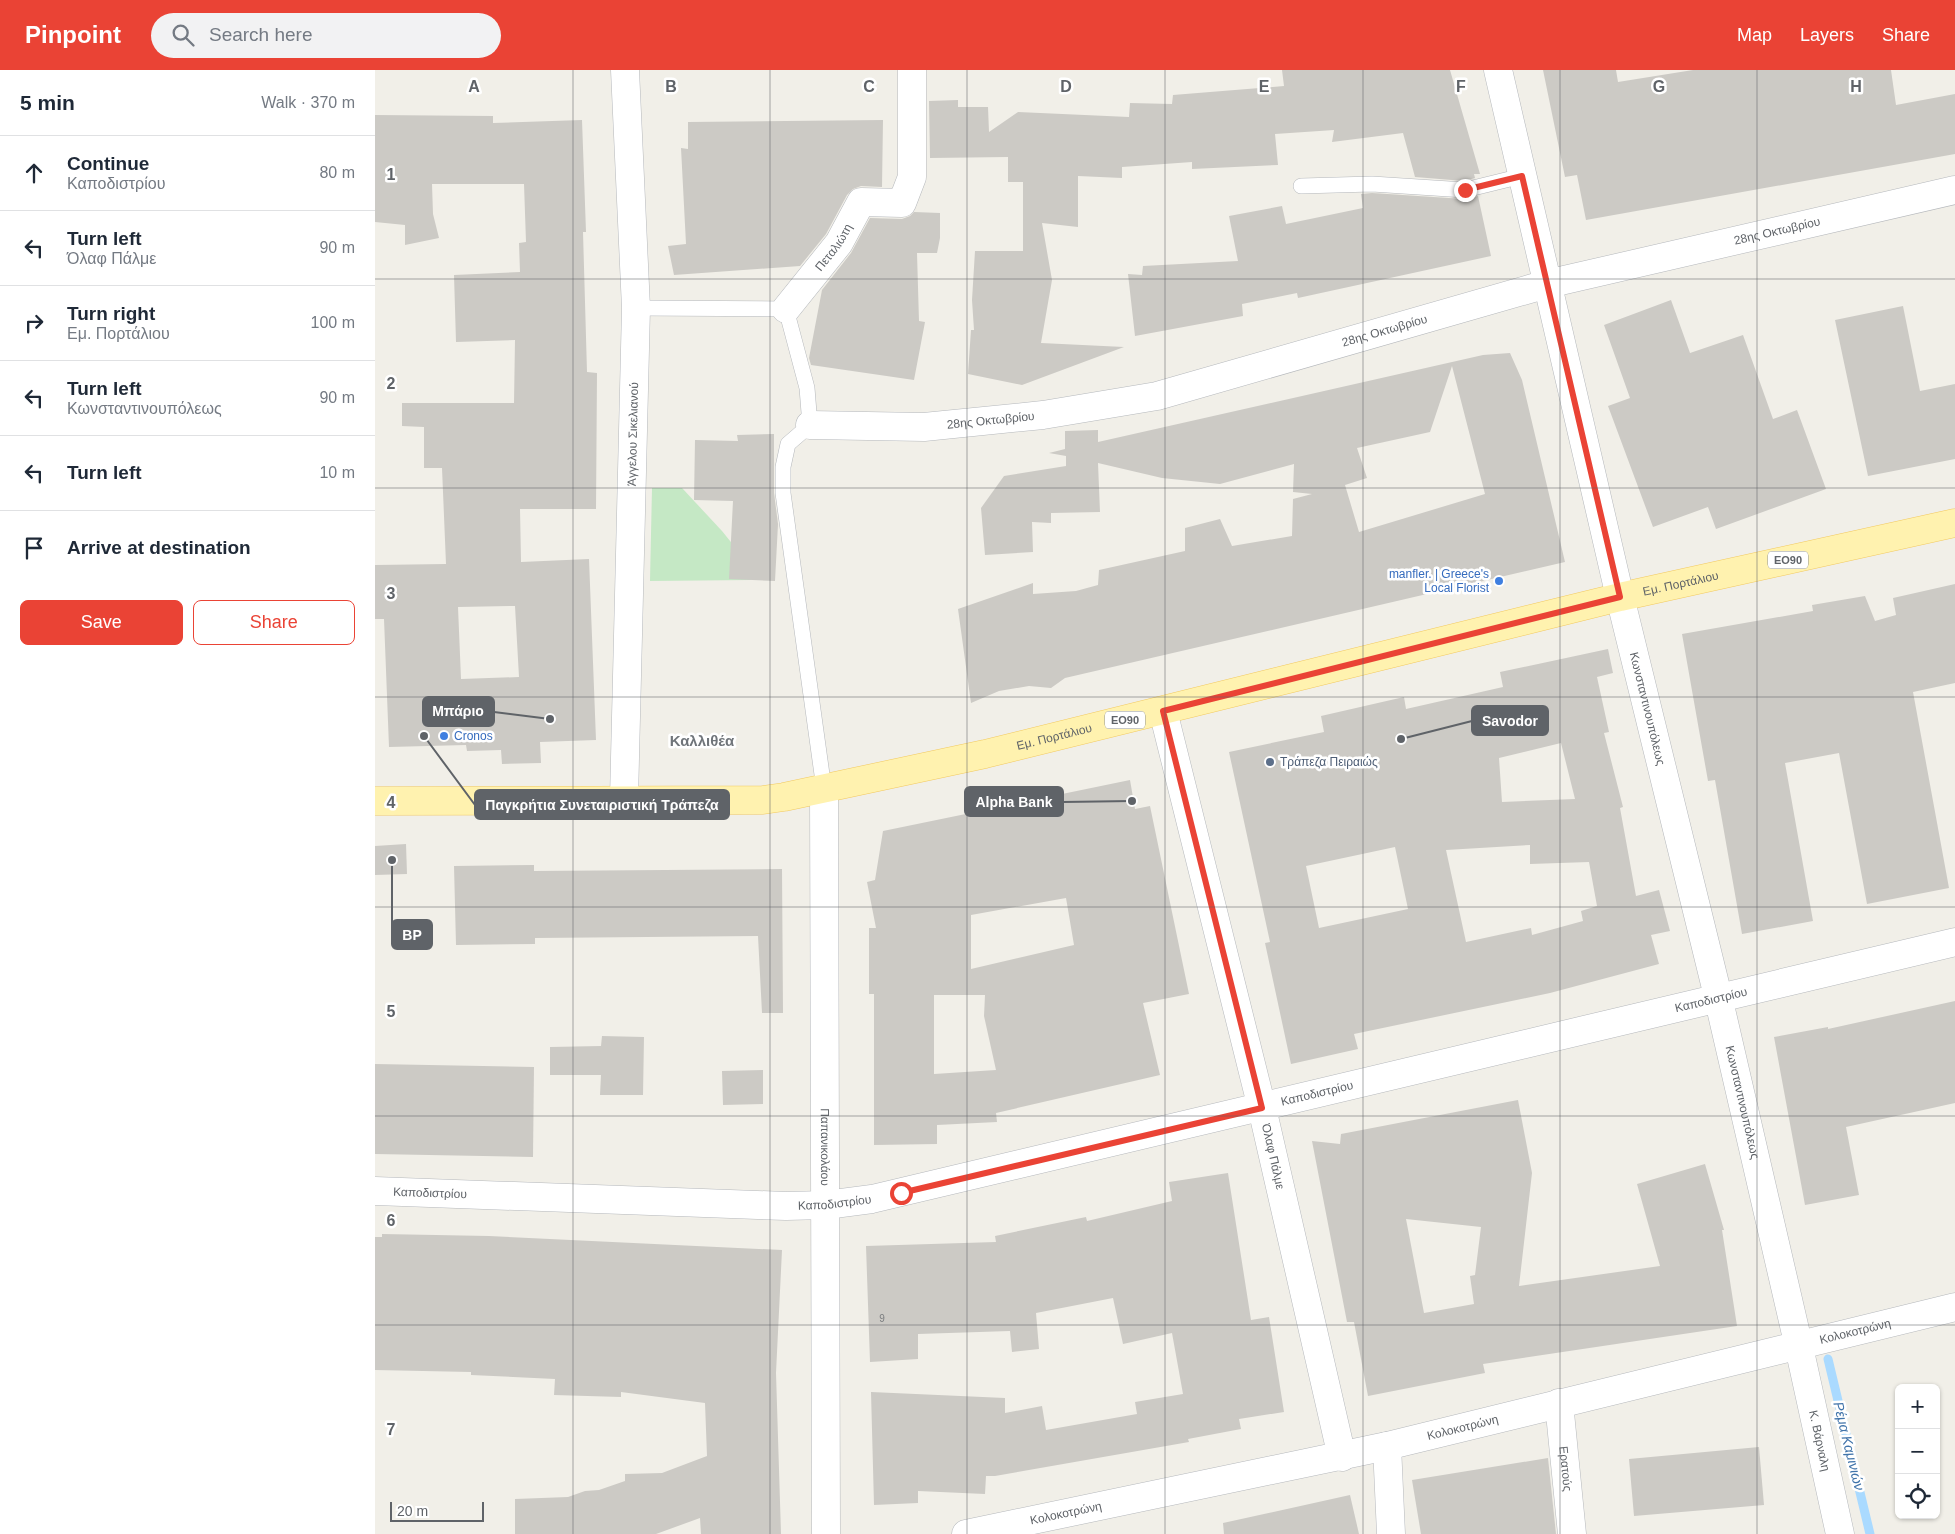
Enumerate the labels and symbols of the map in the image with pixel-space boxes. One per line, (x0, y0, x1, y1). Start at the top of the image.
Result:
text: A (468, 78, 480, 95)
text: B (665, 78, 677, 95)
text: C (863, 78, 875, 95)
text: D (1060, 78, 1072, 95)
text: E (1259, 78, 1270, 95)
text: F (1456, 78, 1466, 95)
text: G (1653, 78, 1665, 95)
text: H (1850, 78, 1862, 95)
text: 1 (387, 166, 396, 183)
route end (1454, 179, 1477, 202)
street label: 28ης Οκτωβρίου (1732, 214, 1822, 248)
street label: Πεταλιώτη (812, 221, 855, 274)
street label: 28ης Οκτωβρίου (1340, 312, 1429, 350)
text: 2 (387, 375, 396, 392)
street label: Άγγελου Σικελιανού (625, 382, 641, 486)
street label: 28ης Οκτωβρίου (946, 409, 1035, 432)
road number: ΕΟ90 (1768, 552, 1808, 568)
place label: manfler. | Greece's Local Florist (1389, 567, 1490, 595)
street label: Εμ. Πορτάλιου (1642, 568, 1720, 599)
marker: manfler. | Greece's Local Florist (1493, 575, 1505, 587)
text: 3 (387, 585, 396, 602)
street label: Κωνσταντινουπόλεως (1627, 651, 1668, 767)
callout: Μπάριο (423, 697, 494, 726)
text: Μπάριο (432, 703, 484, 719)
callout: Savodor (1472, 706, 1548, 735)
road number: ΕΟ90 (1105, 712, 1145, 728)
text: Savodor (1482, 713, 1539, 729)
street label: Εμ. Πορτάλιου (1015, 721, 1093, 753)
place label: Cronos (454, 729, 493, 743)
marker: Cronos (438, 730, 450, 742)
district label: Καλλιθέα (670, 732, 735, 749)
place label: Τράπεζα Πειραιώς (1280, 755, 1378, 769)
marker: Τράπεζα Πειραιώς (1264, 756, 1276, 768)
callout: Alpha Bank (965, 787, 1063, 816)
callout: Παγκρήτια Συνεταιριστική Τράπεζα (475, 790, 729, 819)
text: 4 (387, 794, 396, 811)
text: Alpha Bank (975, 794, 1053, 810)
text: Παγκρήτια Συνεταιριστική Τράπεζα (485, 797, 719, 813)
callout: BP (392, 920, 432, 949)
text: BP (402, 927, 422, 943)
street label: Καποδιστρίου (1673, 985, 1749, 1015)
text: 5 (387, 1003, 396, 1020)
street label: Κωνσταντινουπόλεως (1723, 1044, 1762, 1161)
street label: Καποδιστρίου (1279, 1078, 1355, 1109)
street label: Παπανικολάου (818, 1108, 832, 1186)
street label: Όλαφ Πάλμε (1259, 1121, 1288, 1191)
route start (890, 1182, 913, 1205)
street label: Καποδιστρίου (393, 1185, 467, 1201)
street label: Καποδιστρίου (798, 1192, 872, 1213)
text: 6 (387, 1212, 396, 1229)
house number: 9 (879, 1313, 885, 1324)
street label: Κολοκοτρώνη (1818, 1316, 1892, 1347)
water label: Ρέμα Καμινιών (1830, 1400, 1868, 1492)
street label: Κ. Βάρναλη (1806, 1409, 1833, 1473)
street label: Κολοκοτρώνη (1426, 1412, 1500, 1443)
text: 7 (387, 1421, 396, 1438)
street label: Ερατούς (1556, 1445, 1575, 1492)
scale bar (390, 1499, 484, 1522)
street label: Κολοκοτρώνη (1029, 1499, 1103, 1527)

